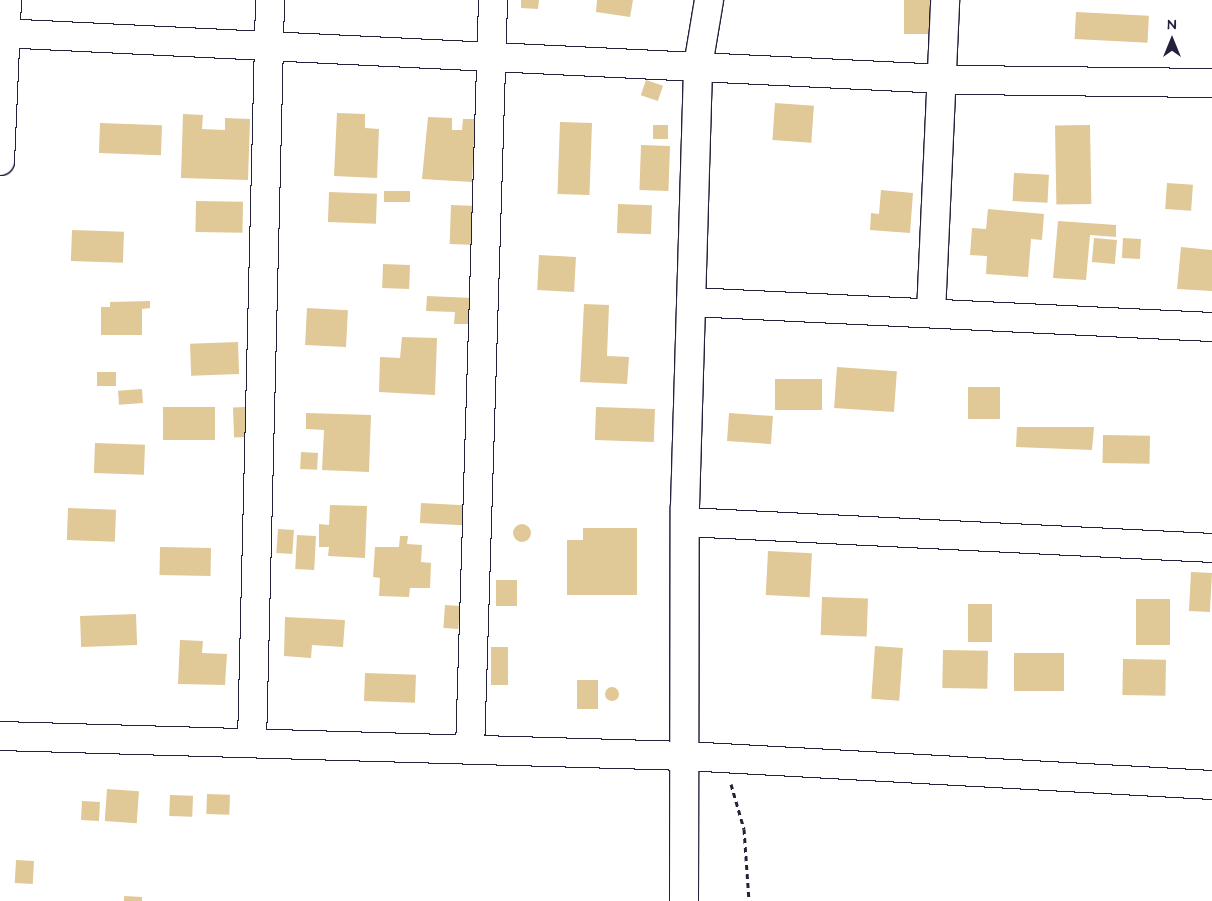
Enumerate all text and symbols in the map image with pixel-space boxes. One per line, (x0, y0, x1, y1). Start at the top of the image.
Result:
north arrow (1147, 15, 1197, 65)
text: N (1168, 15, 1176, 35)

